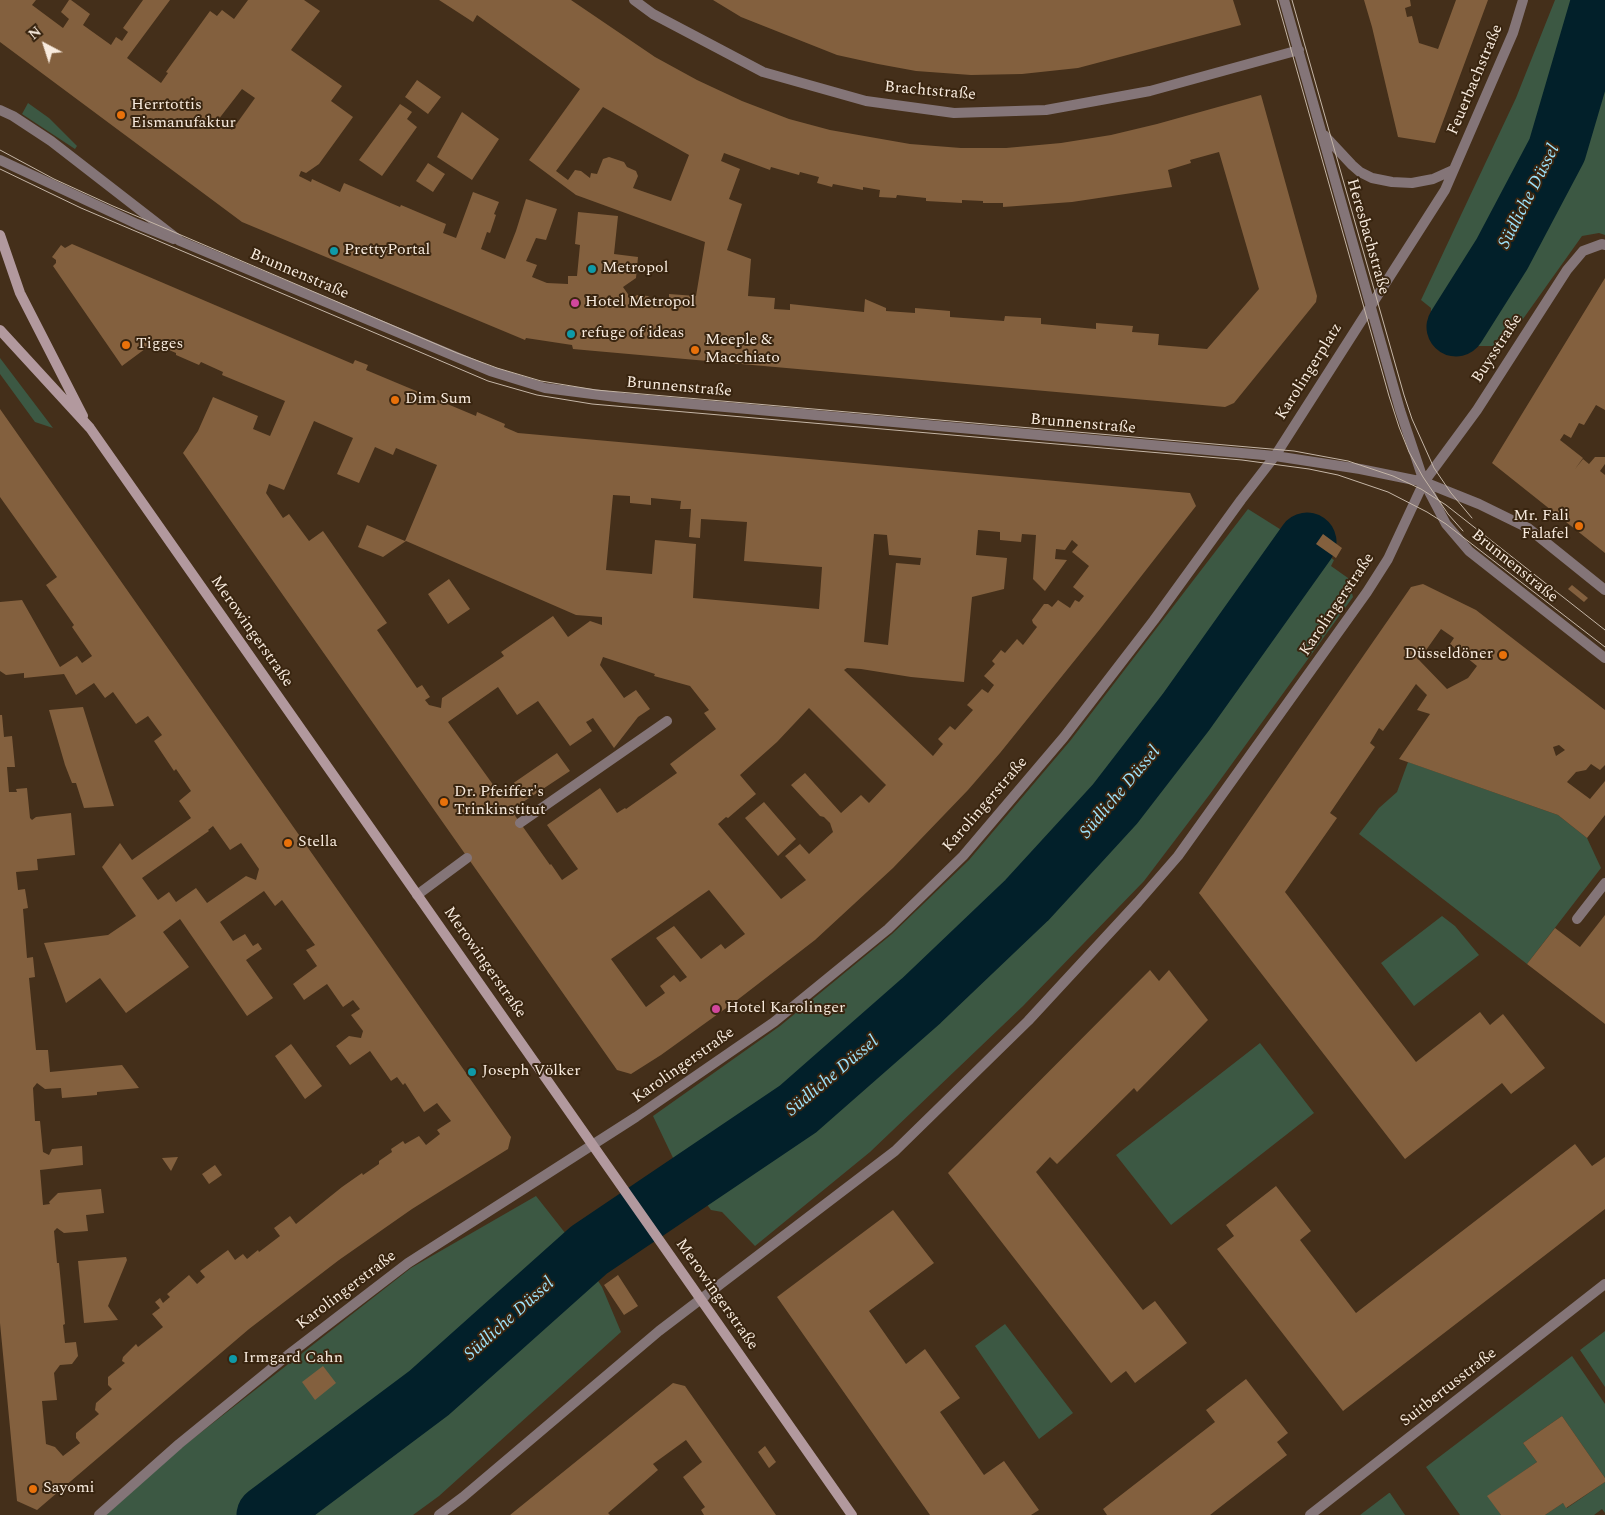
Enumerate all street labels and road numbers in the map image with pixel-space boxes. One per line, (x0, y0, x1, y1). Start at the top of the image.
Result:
street label: Feuerbachstraße (1444, 22, 1508, 138)
street label: Brachtstraße (883, 78, 977, 106)
street label: Heresbachstraße (1341, 177, 1393, 297)
street label: Brunnenstraße (247, 245, 351, 305)
street label: Buysstraße (1469, 311, 1527, 387)
street label: Karolingerplatz (1273, 320, 1347, 424)
street label: Brunnenstraße (625, 374, 733, 402)
street label: Brunnenstraße (1029, 411, 1137, 439)
street label: Brunnenstraße (1467, 526, 1561, 608)
street label: Karolingerstraße (1297, 550, 1379, 660)
street label: Merowingerstraße (205, 573, 297, 691)
street label: Karolingerstraße (939, 753, 1033, 857)
street label: Merowingerstraße (438, 904, 530, 1022)
street label: Karolingerstraße (629, 1024, 739, 1108)
street label: Merowingerstraße (670, 1236, 762, 1354)
street label: Karolingerstraße (293, 1247, 401, 1335)
street label: Suitbertusstraße (1397, 1344, 1501, 1432)

